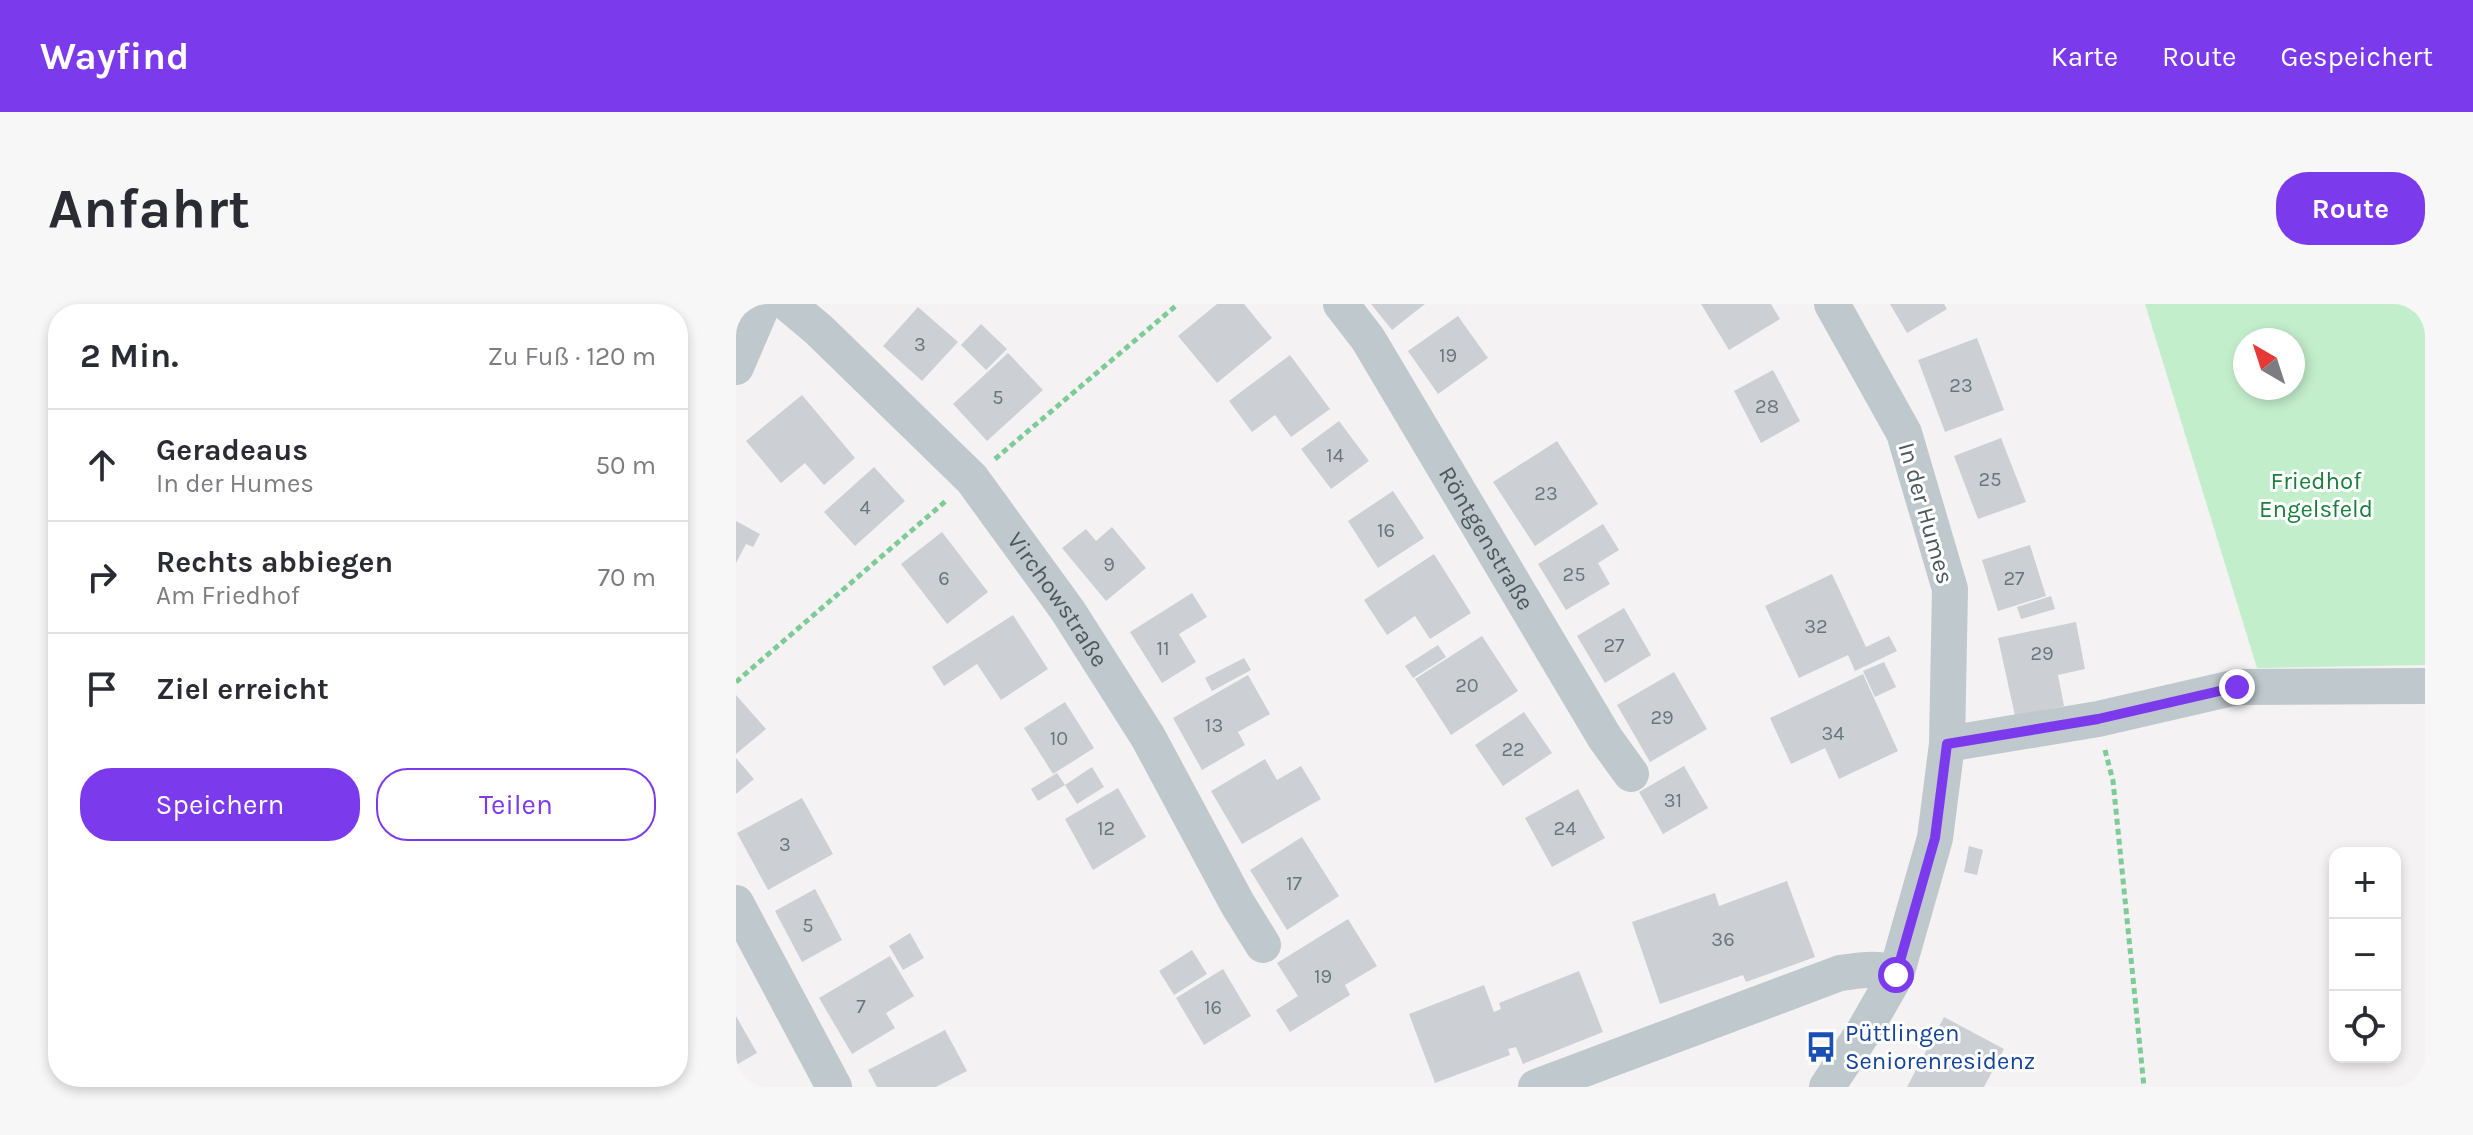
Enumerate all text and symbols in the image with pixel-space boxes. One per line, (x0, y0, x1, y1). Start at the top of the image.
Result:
text: Wayfind (40, 34, 189, 79)
text: Karte (2051, 40, 2118, 73)
text: Route (2162, 40, 2236, 73)
text: Gespeichert (2280, 40, 2433, 73)
button: Route (2276, 172, 2425, 245)
text: Anfahrt (48, 176, 250, 241)
north arrow (2233, 328, 2305, 400)
house number: 3 (914, 333, 926, 356)
text: 2 Min. (80, 336, 179, 376)
text: Zu Fuß · 120 m (487, 341, 656, 372)
house number: 19 (1439, 344, 1457, 367)
house number: 23 (1949, 374, 1973, 397)
house number: 5 (992, 386, 1004, 409)
house number: 28 (1755, 395, 1779, 418)
text: Geradeaus (156, 432, 308, 468)
street label: In der Humes (1892, 439, 1960, 587)
icon: ahead (80, 443, 124, 487)
house number: 14 (1326, 444, 1344, 467)
text: 50 m (595, 450, 656, 481)
street label: Röntgenstraße (1433, 461, 1540, 615)
park label: Friedhof Engelsfeld (2259, 467, 2373, 523)
text: In der Humes (156, 468, 314, 499)
house number: 25 (1979, 468, 2001, 491)
house number: 23 (1534, 482, 1558, 505)
house number: 4 (859, 496, 871, 519)
house number: 16 (1377, 519, 1395, 542)
street label: Virchowstraße (1001, 527, 1114, 672)
text: Rechts abbiegen (156, 544, 393, 580)
house number: 9 (1103, 553, 1115, 576)
icon: right (80, 555, 124, 599)
text: 70 m (598, 562, 656, 593)
house number: 25 (1563, 563, 1585, 586)
house number: 6 (938, 567, 950, 590)
house number: 27 (2004, 567, 2025, 590)
text: Am Friedhof (156, 580, 300, 611)
house number: 32 (1804, 615, 1828, 638)
house number: 27 (1604, 634, 1625, 657)
house number: 11 (1156, 637, 1170, 660)
house number: 29 (2030, 642, 2054, 665)
icon: arrive (80, 667, 124, 711)
route end (2219, 669, 2255, 705)
text: Ziel erreicht (156, 671, 329, 707)
house number: 20 (1455, 674, 1479, 697)
house number: 29 (1650, 706, 1674, 729)
house number: 13 (1205, 714, 1223, 737)
house number: 34 (1822, 722, 1844, 745)
house number: 10 (1050, 727, 1068, 750)
house number: 22 (1501, 738, 1525, 761)
button: Speichern (80, 768, 360, 841)
button: Teilen (376, 768, 656, 841)
house number: 31 (1664, 789, 1682, 812)
house number: 12 (1097, 817, 1115, 840)
house number: 24 (1554, 817, 1576, 840)
house number: 3 (779, 833, 791, 856)
map controls (2329, 847, 2401, 1063)
button: + (2329, 847, 2401, 919)
house number: 17 (1286, 872, 1303, 895)
house number: 5 (802, 914, 814, 937)
button: − (2329, 919, 2401, 991)
house number: 36 (1711, 928, 1735, 951)
route start (1878, 957, 1914, 993)
house number: 19 (1314, 965, 1332, 988)
button: locate (2329, 991, 2401, 1063)
house number: 7 (856, 995, 866, 1018)
house number: 16 (1204, 996, 1222, 1019)
place label: Püttlingen Seniorenresidenz (1845, 1019, 2035, 1075)
bus stop icon: Püttlingen Seniorenresidenz (1804, 1030, 1838, 1064)

